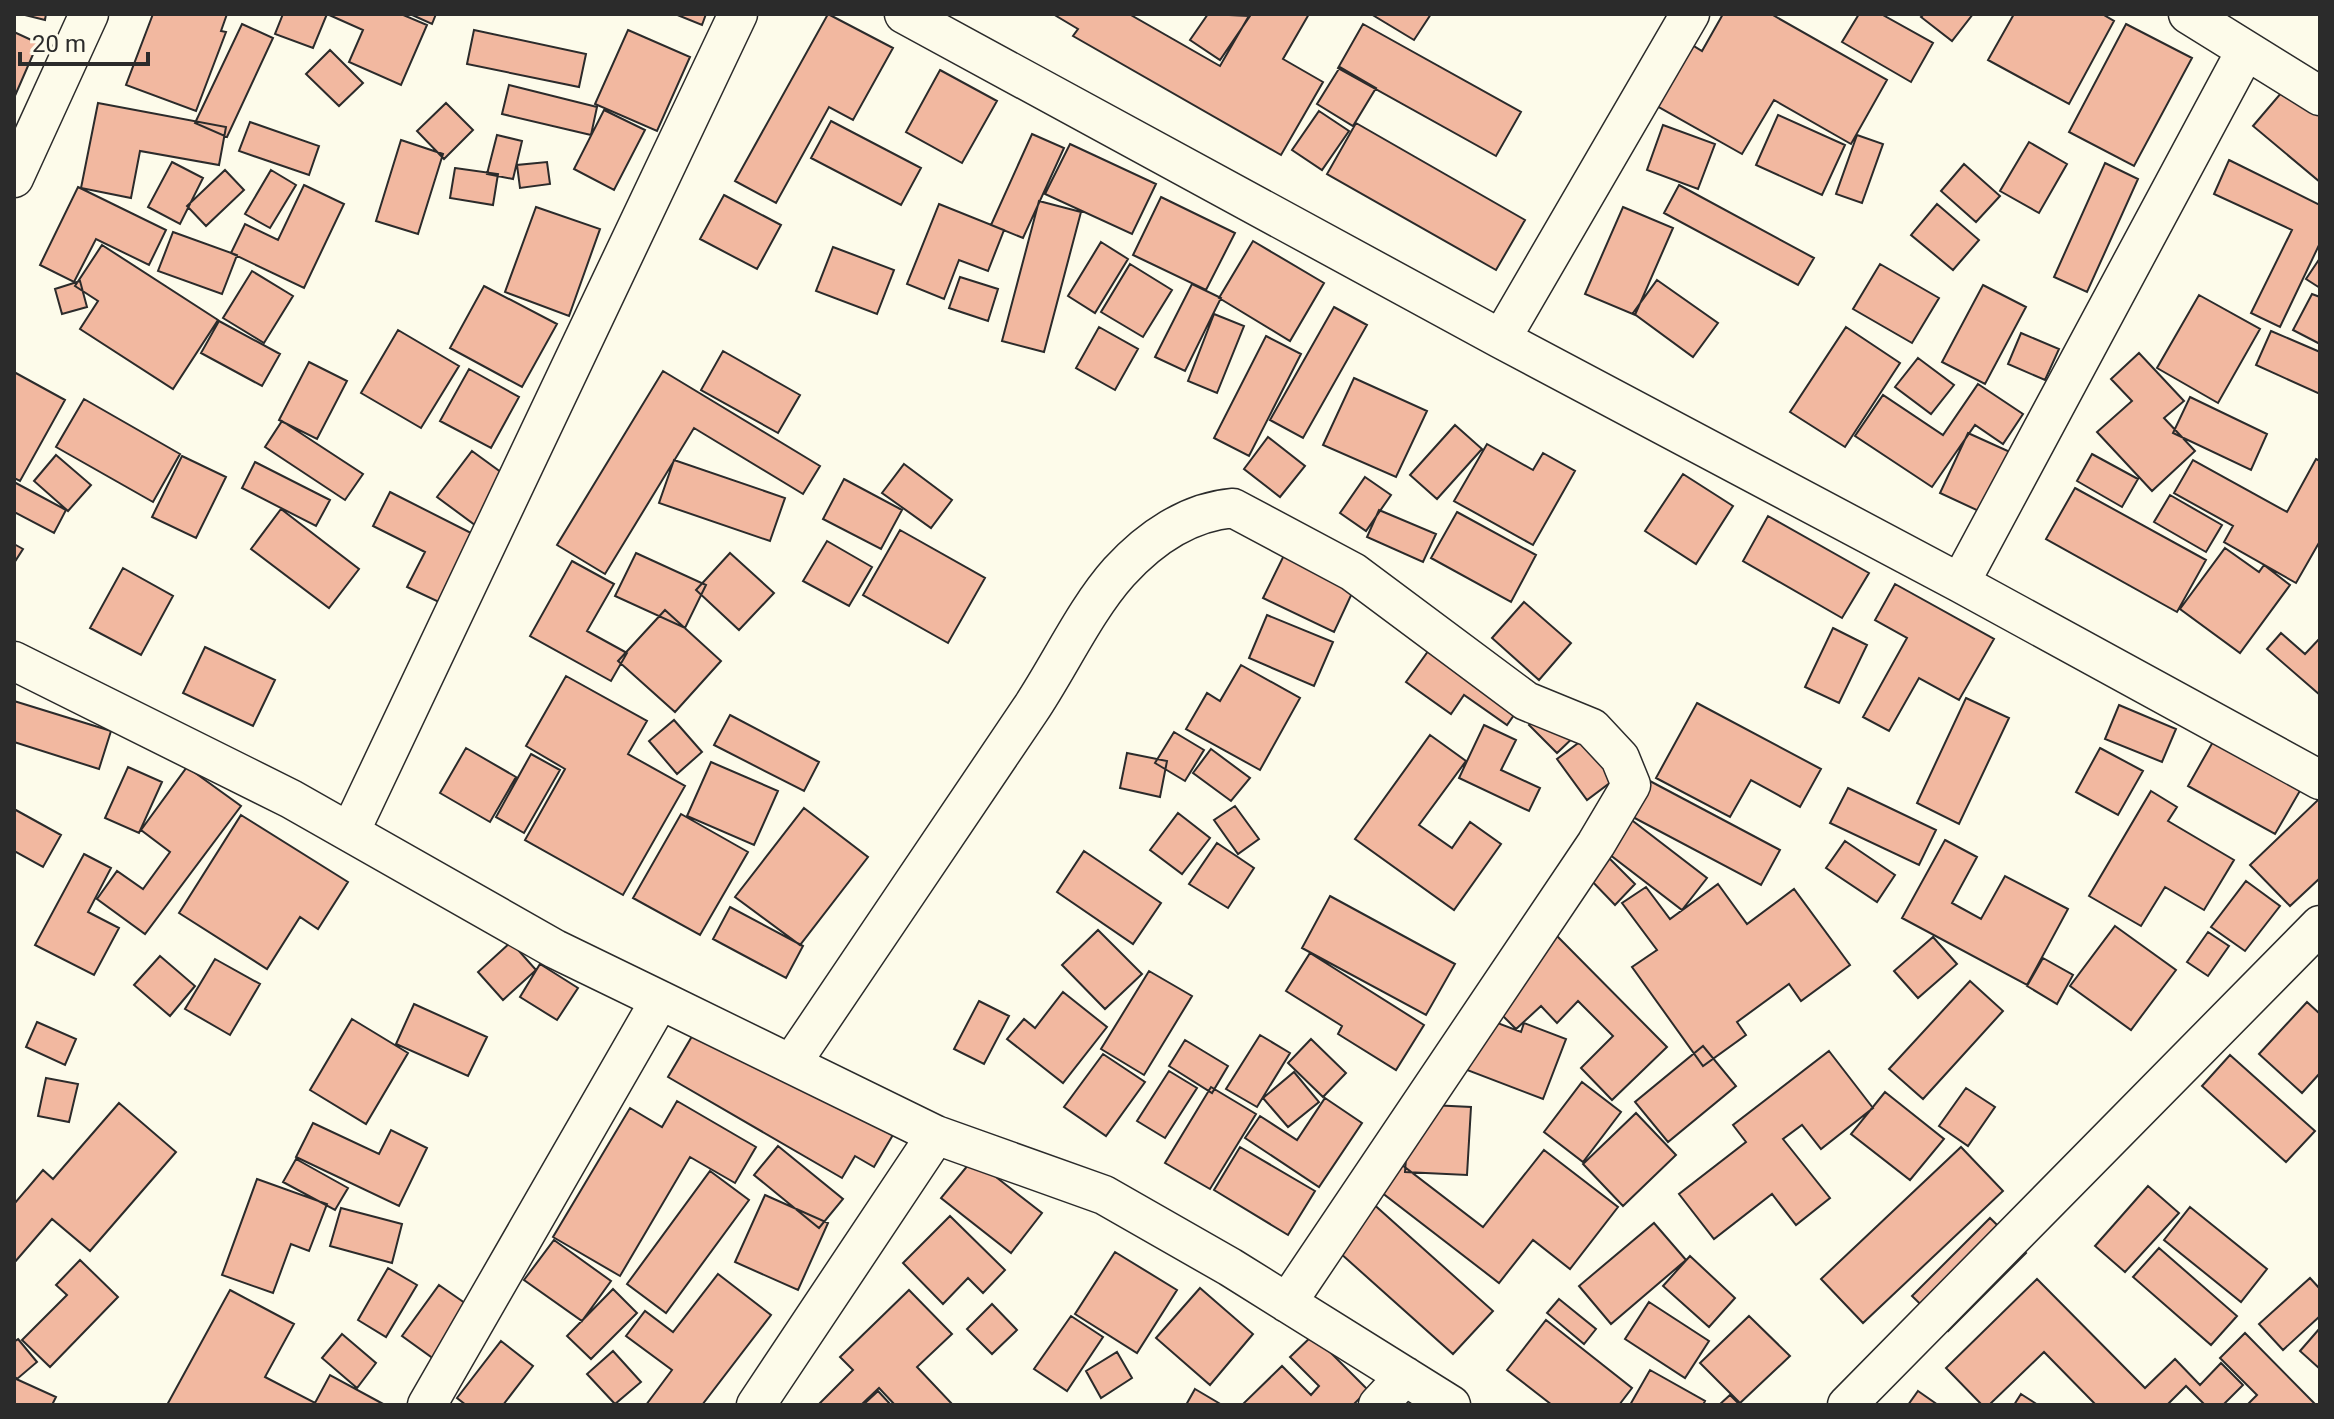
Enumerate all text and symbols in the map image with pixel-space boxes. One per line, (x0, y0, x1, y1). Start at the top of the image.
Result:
scale bar (20, 16, 148, 66)
text: 20 m (32, 30, 86, 58)

